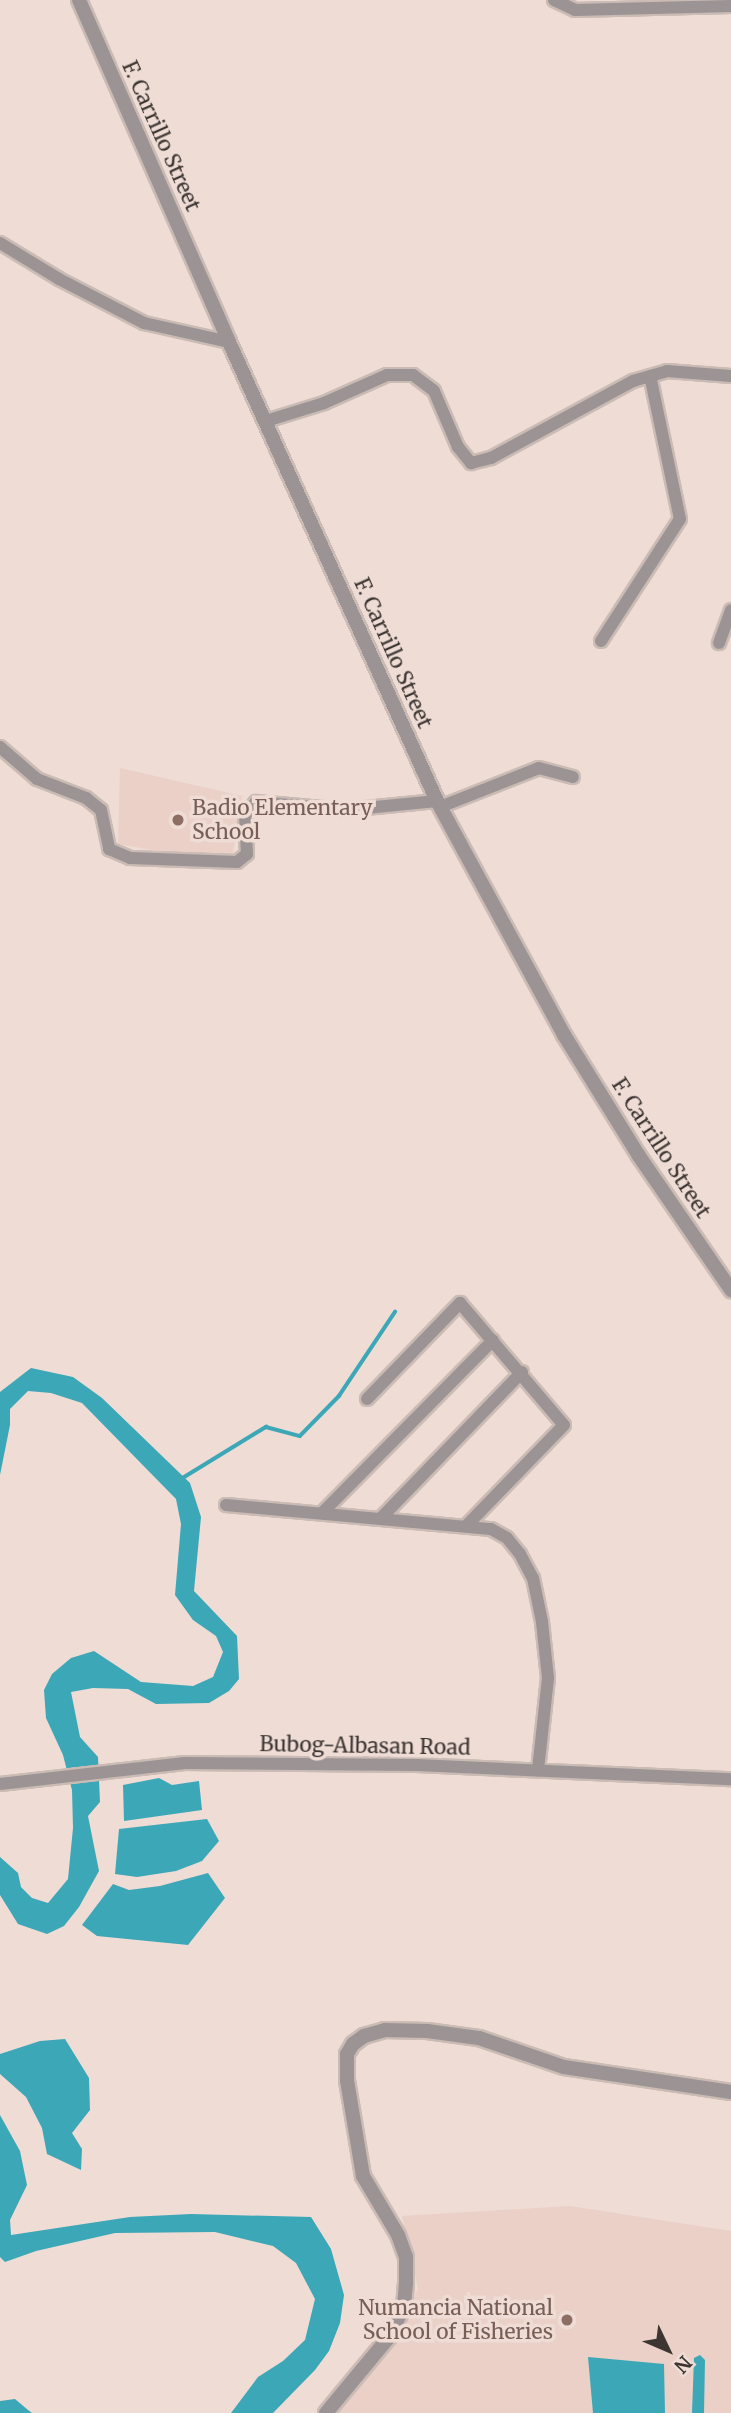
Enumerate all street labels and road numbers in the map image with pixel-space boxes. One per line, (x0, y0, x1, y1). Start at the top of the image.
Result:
street label: F. Carrillo Street (117, 57, 205, 215)
street label: F. Carrillo Street (349, 574, 437, 732)
street label: F. Carrillo Street (606, 1073, 716, 1223)
street label: Bubog-Albasan Road (259, 1732, 471, 1760)

